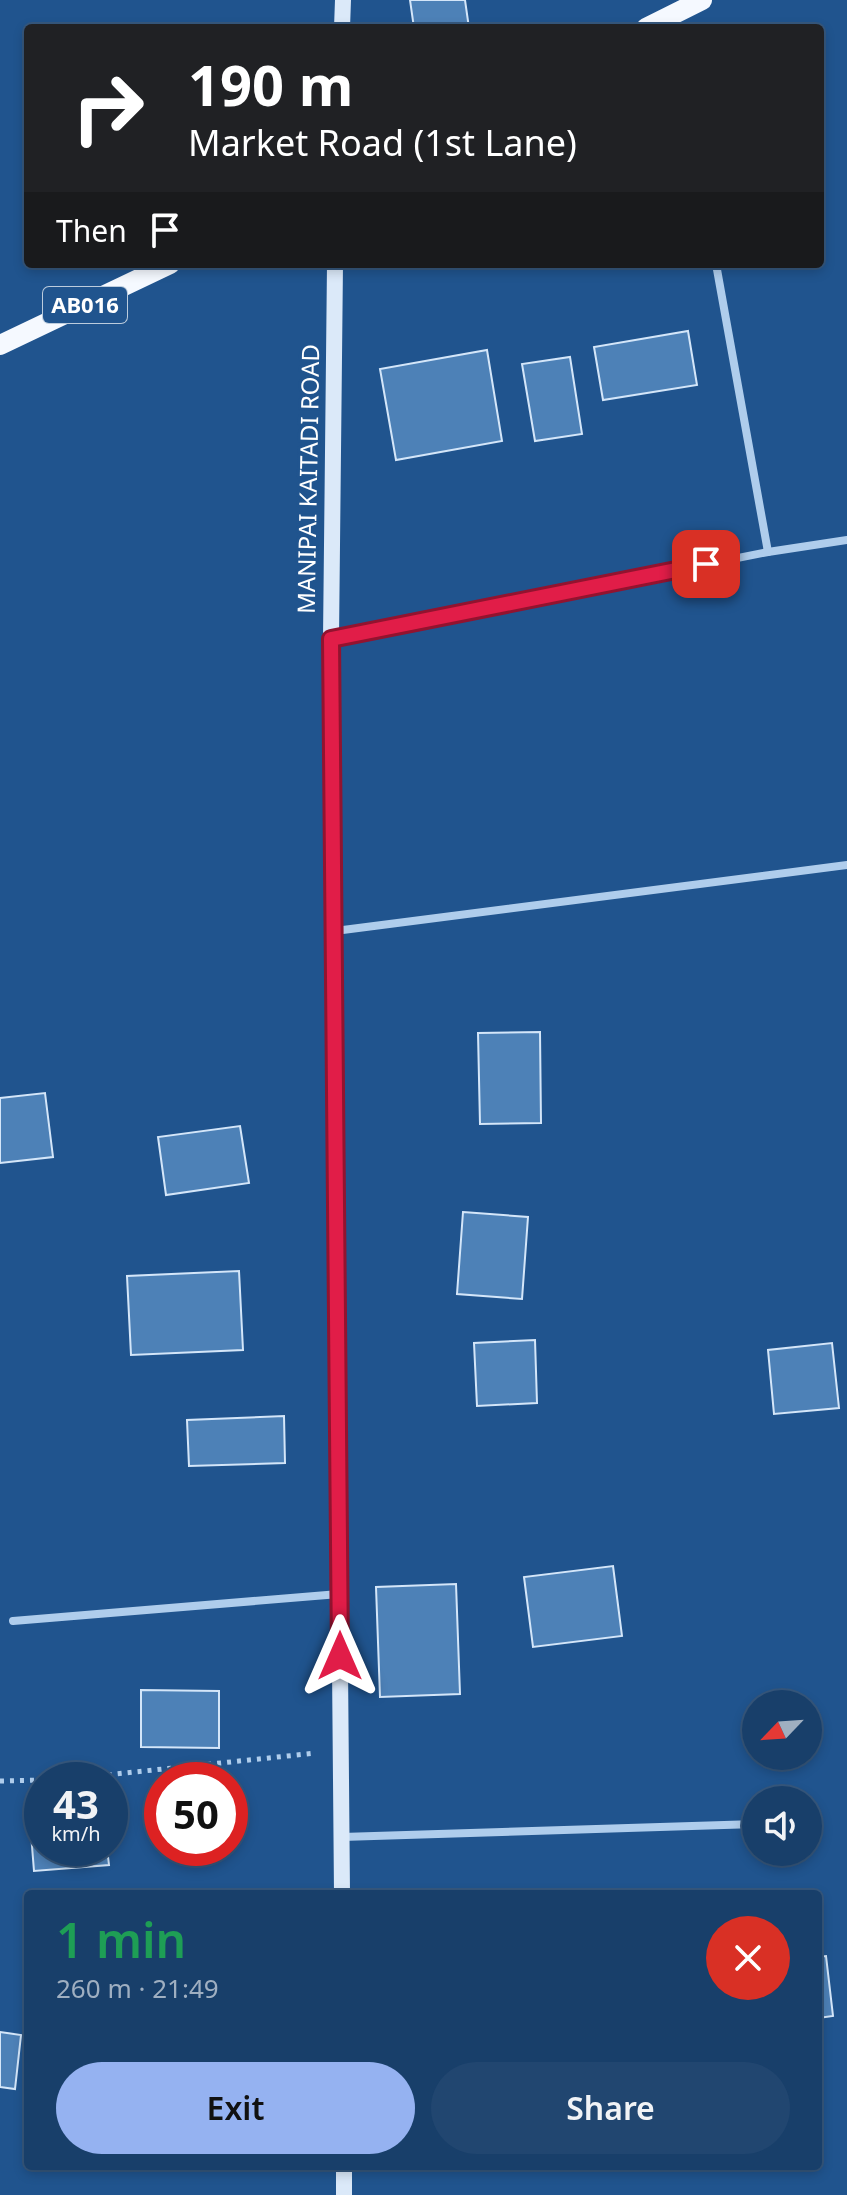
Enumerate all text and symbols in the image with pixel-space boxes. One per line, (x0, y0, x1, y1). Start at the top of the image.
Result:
text: 190 m (188, 46, 353, 122)
icon: right (56, 56, 160, 160)
text: Market Road (1st Lane) (188, 118, 577, 167)
icon: arrive (143, 208, 187, 252)
text: Then (56, 210, 127, 251)
road number: AB016 (43, 287, 127, 323)
street label: MANIPAI KAITADI ROAD (289, 344, 326, 614)
pin (672, 530, 740, 598)
icon: arrive (684, 542, 728, 586)
position arrow (298, 1614, 382, 1698)
north arrow (742, 1690, 822, 1770)
map controls (742, 1690, 822, 1866)
speed limit sign: 50 (144, 1762, 248, 1866)
text: 43 (53, 1776, 99, 1831)
button: sound (742, 1786, 822, 1866)
text: km/h (51, 1820, 101, 1847)
text: 1 min (56, 1907, 186, 1972)
button: close (706, 1916, 790, 2000)
text: 260 m · 21:49 (56, 1970, 219, 2006)
button: Exit (56, 2062, 415, 2154)
button: Share (431, 2062, 790, 2154)

